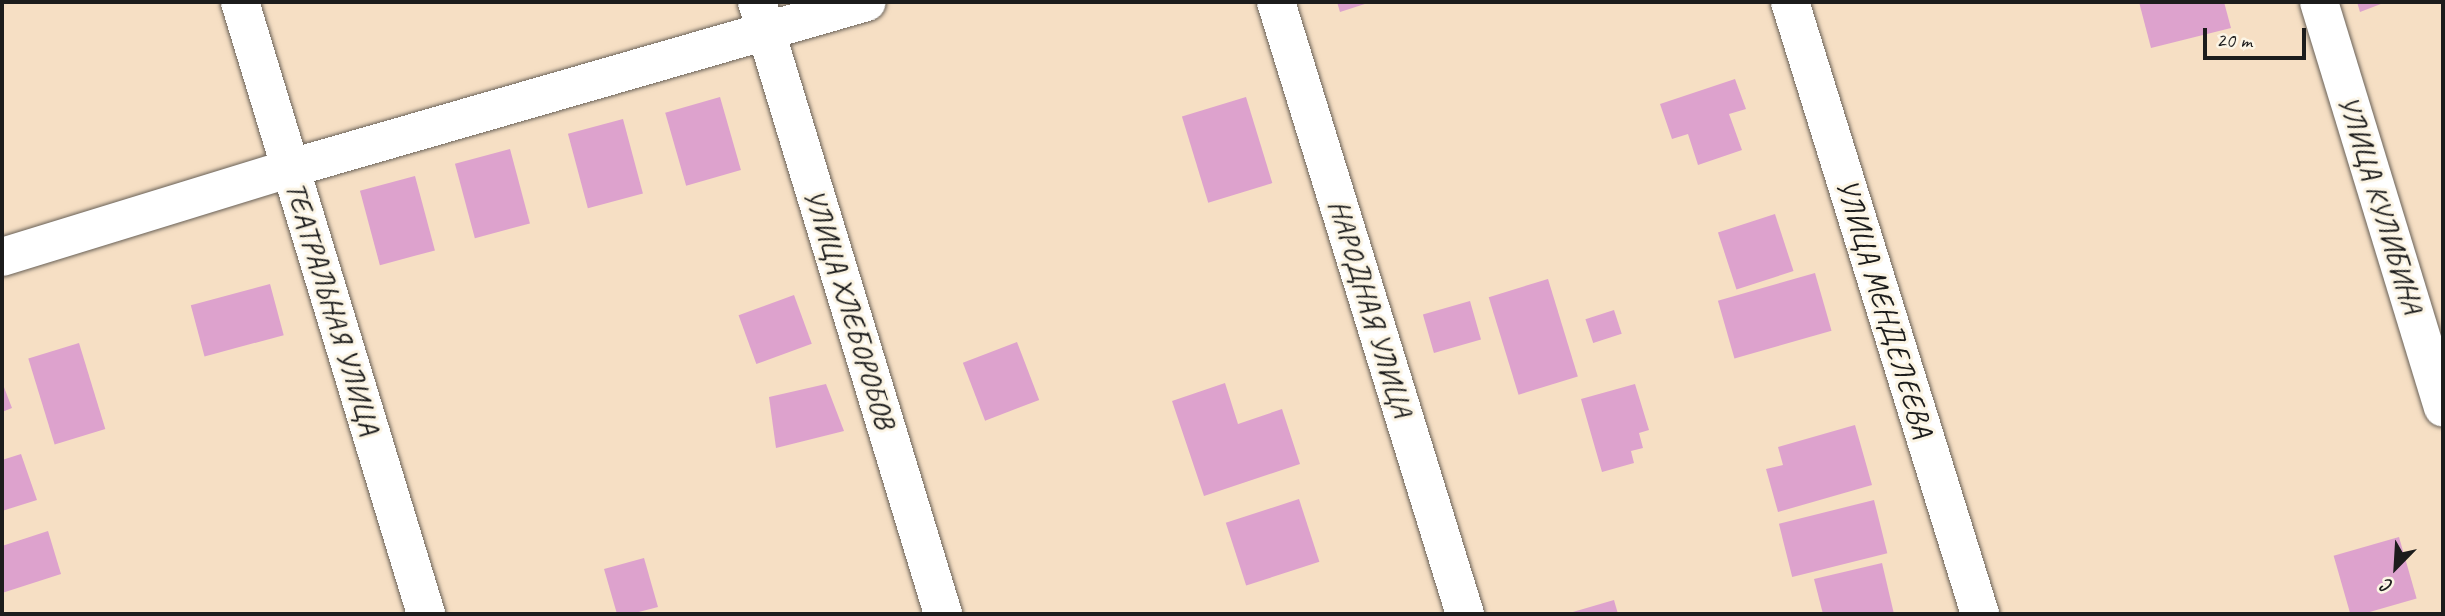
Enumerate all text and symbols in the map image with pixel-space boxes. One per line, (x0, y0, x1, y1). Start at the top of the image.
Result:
scale bar (2207, 14, 2310, 58)
text: 20 m (2216, 27, 2252, 53)
street label: УЛИЦА КУЛИБИНА (2331, 91, 2431, 317)
street label: УЛИЦА МЕНДЕЛЕЕВА (1829, 175, 1941, 441)
street label: ТЕАТРАЛЬНАЯ УЛИЦА (278, 178, 388, 438)
street label: УЛИЦА ХЛЕБОРОБОВ (796, 184, 904, 432)
street label: НАРОДНАЯ УЛИЦА (1321, 195, 1421, 421)
north arrow (2361, 532, 2431, 602)
text: С (2378, 573, 2397, 599)

